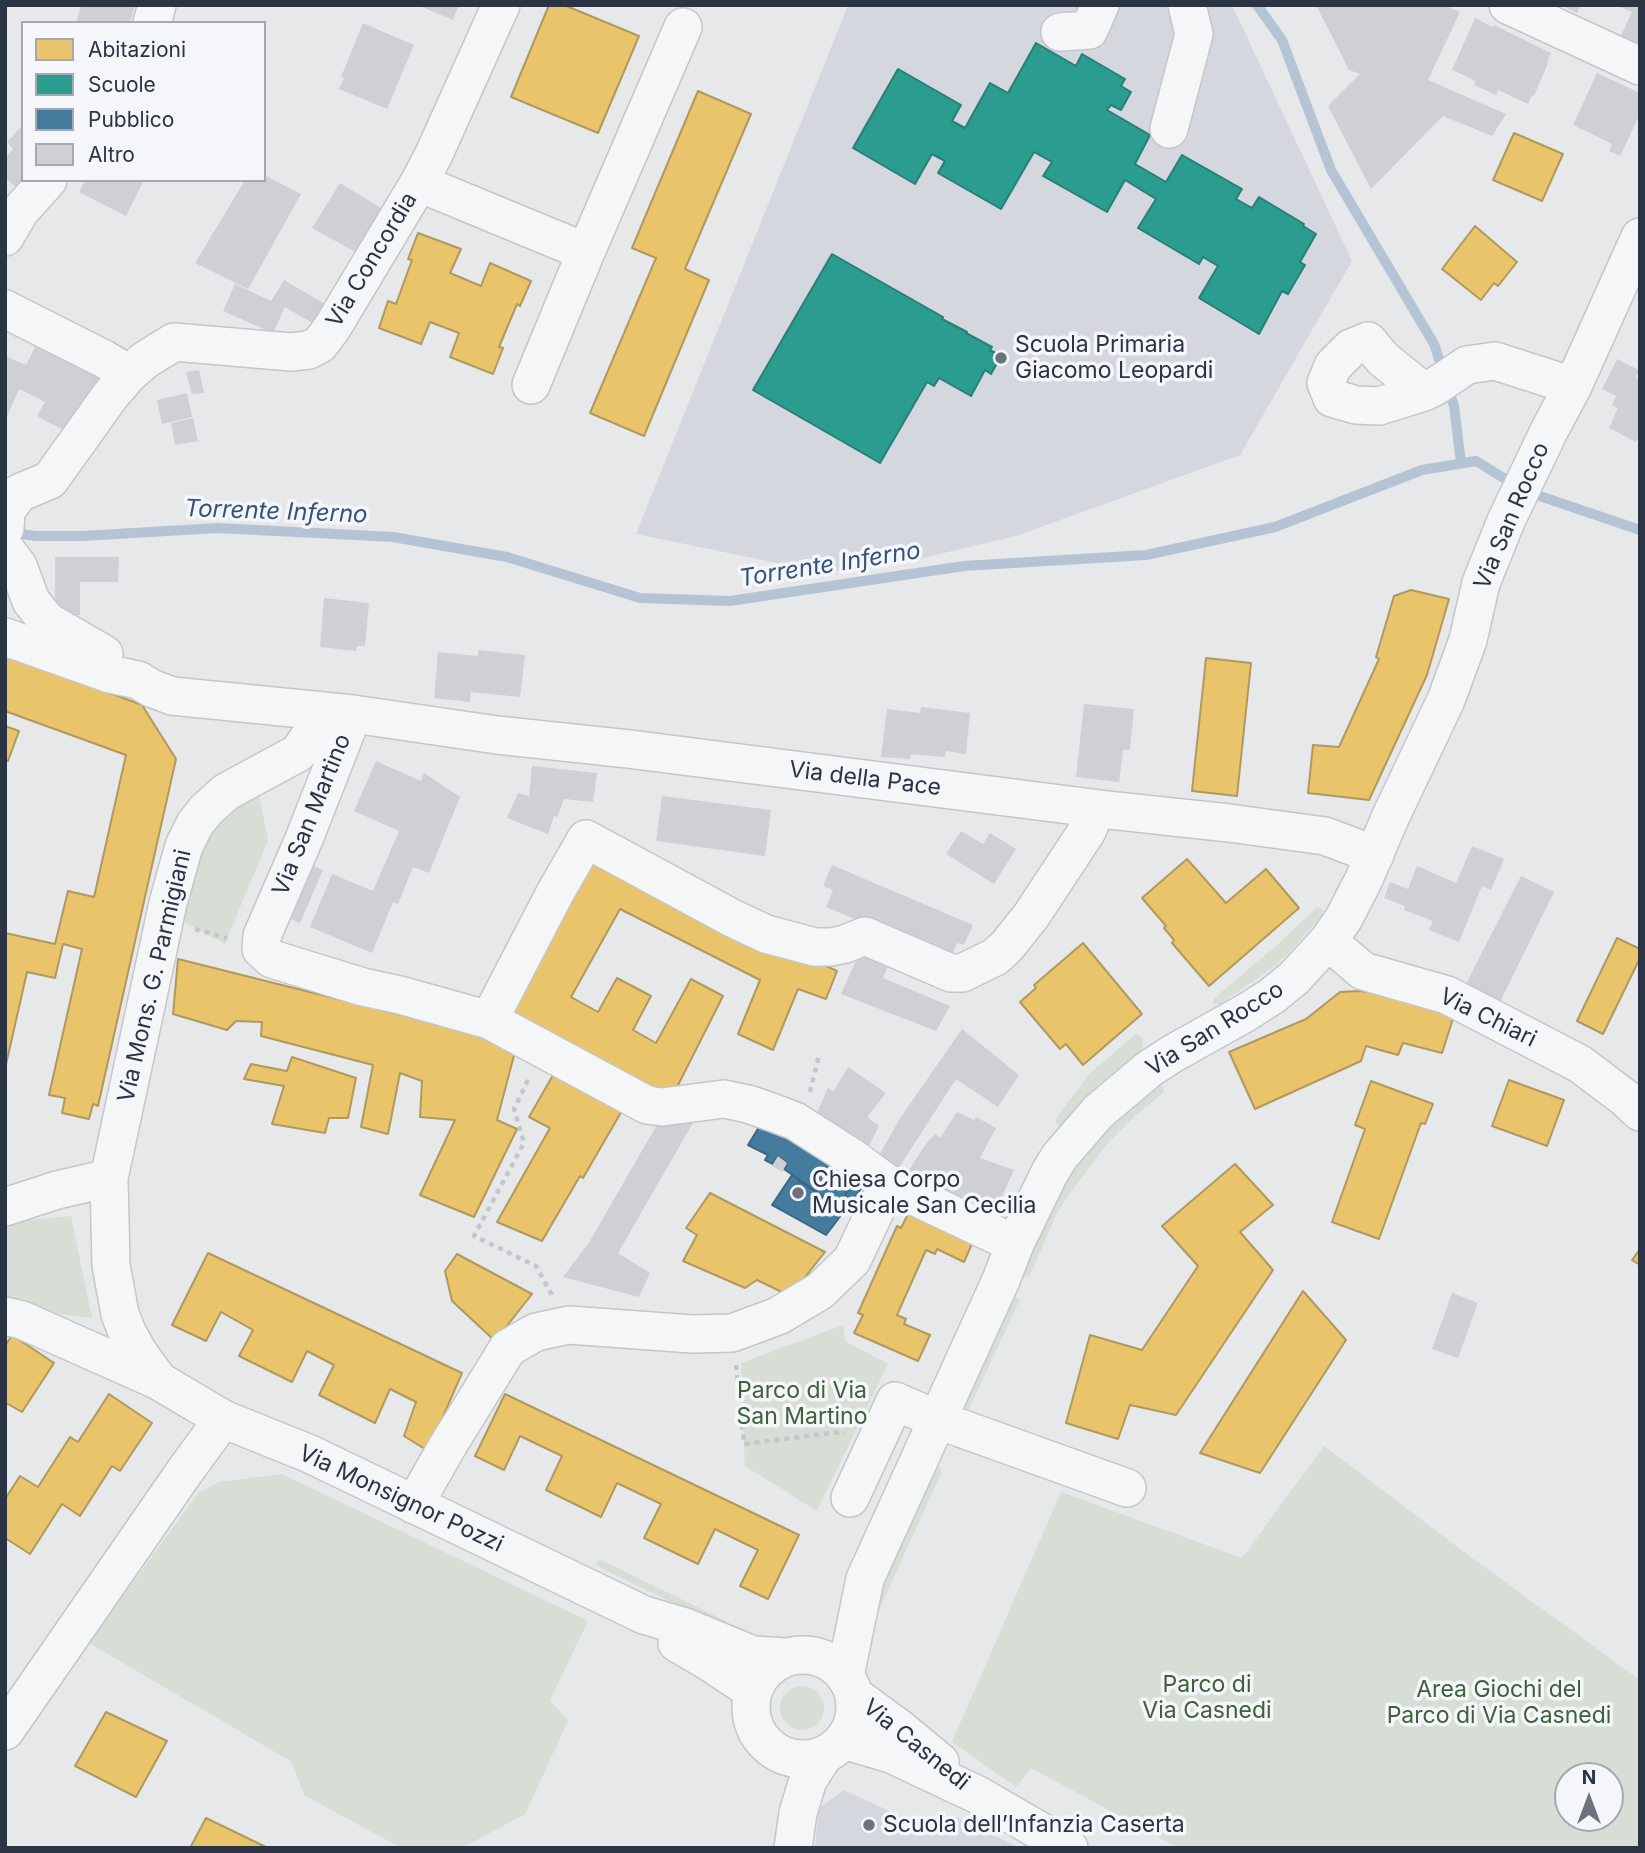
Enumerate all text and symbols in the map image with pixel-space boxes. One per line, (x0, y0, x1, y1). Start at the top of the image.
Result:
legend (21, 21, 266, 182)
text: Abitazioni (88, 37, 186, 62)
text: Scuole (88, 72, 156, 97)
text: Pubblico (88, 107, 174, 132)
text: Altro (88, 142, 135, 167)
street label: Via Concordia (321, 187, 423, 333)
place label: Scuola Primaria Giacomo Leopardi (1015, 331, 1213, 385)
marker: Scuola Primaria Giacomo Leopardi (993, 350, 1009, 366)
street label: Via San Rocco (1469, 438, 1555, 594)
water label: Torrente Inferno (184, 494, 368, 530)
water label: Torrente Inferno (737, 536, 923, 594)
street label: Via San Martino (267, 730, 357, 900)
street label: Via della Pace (787, 756, 943, 802)
street label: Via Mons. G. Parmigiani (112, 847, 198, 1105)
street label: Via San Rocco (1141, 976, 1289, 1082)
street label: Via Chiari (1435, 983, 1541, 1053)
place label: Chiesa Corpo Musicale San Cecilia (812, 1166, 1037, 1220)
marker: Chiesa Corpo Musicale San Cecilia (790, 1185, 806, 1201)
park label: Parco di Via San Martino (737, 1377, 867, 1431)
street label: Via Monsignor Pozzi (294, 1440, 508, 1558)
park label: Parco di Via Casnedi (1142, 1671, 1272, 1725)
park label: Area Giochi del Parco di Via Casnedi (1387, 1676, 1611, 1730)
street label: Via Casnedi (857, 1694, 975, 1796)
north arrow (1554, 1762, 1624, 1832)
text: N (1582, 1766, 1596, 1789)
place label: Scuola dell’Infanzia Caserta (883, 1811, 1185, 1839)
marker: Scuola dell’Infanzia Caserta (861, 1817, 877, 1833)

